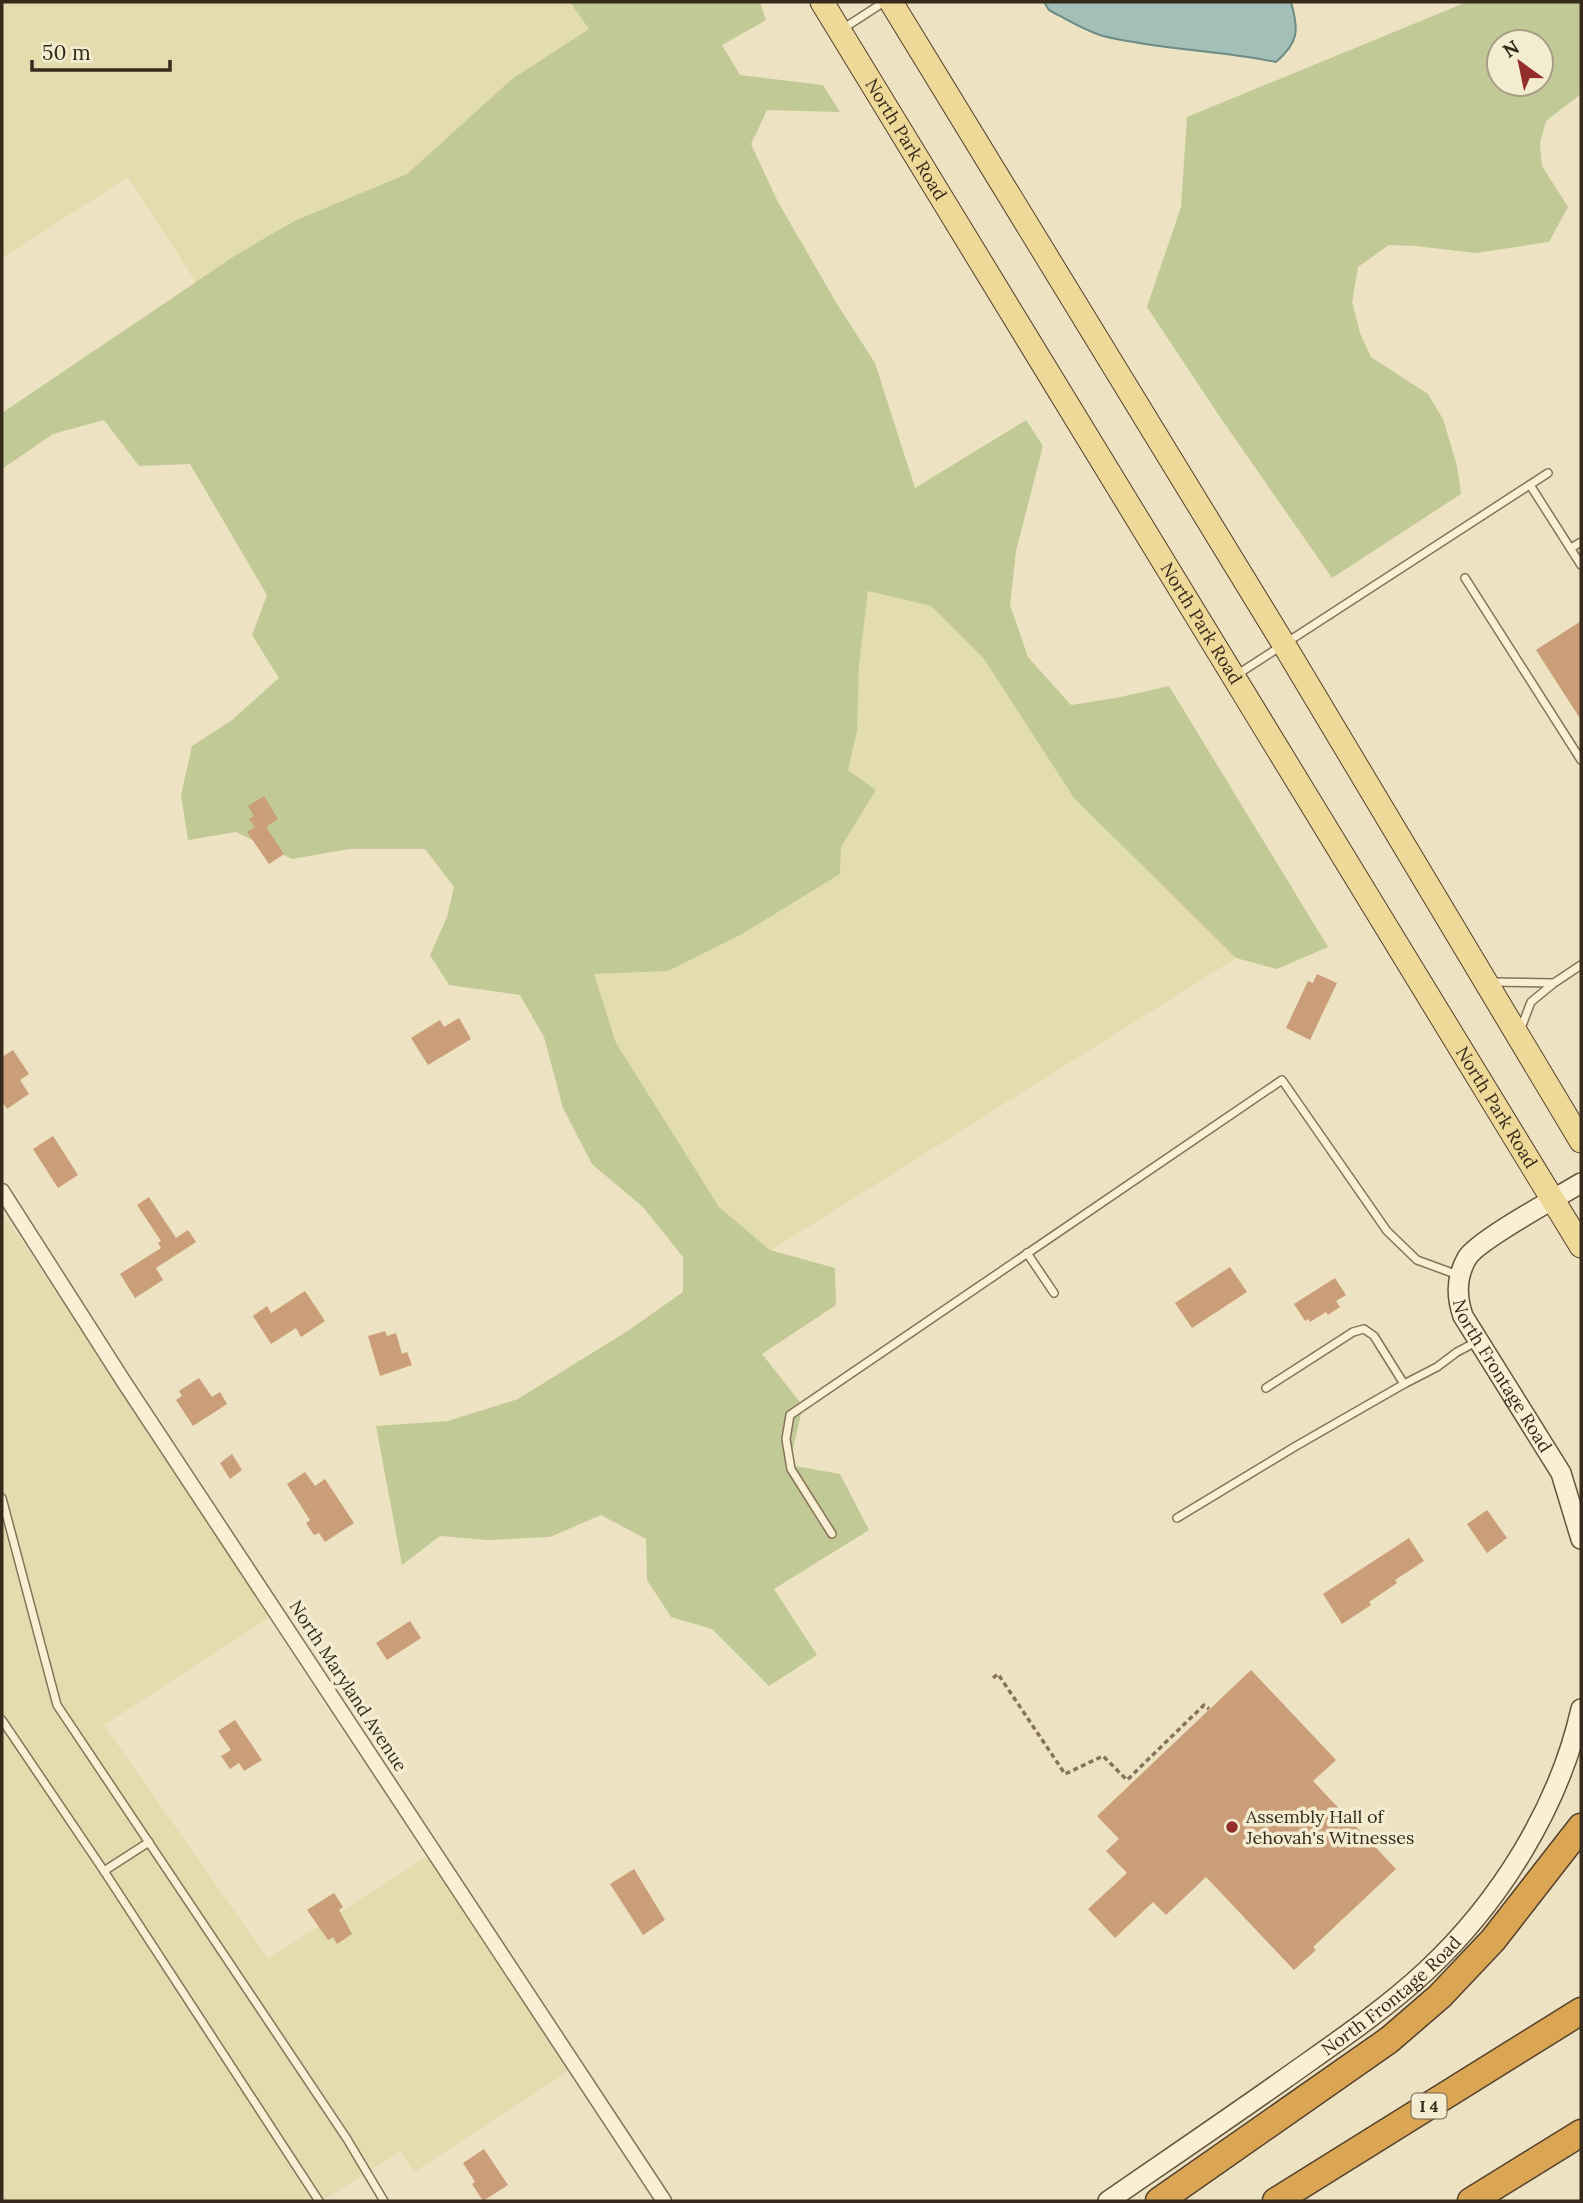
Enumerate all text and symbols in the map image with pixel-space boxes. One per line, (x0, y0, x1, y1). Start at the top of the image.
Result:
scale bar (32, 28, 170, 72)
north arrow (1485, 28, 1555, 98)
text: N (1498, 35, 1524, 63)
text: 50 m (42, 39, 91, 66)
street label: North Park Road (860, 74, 952, 204)
street label: North Park Road (1156, 558, 1248, 689)
street label: North Park Road (1451, 1042, 1543, 1173)
street label: North Frontage Road (1448, 1297, 1557, 1457)
street label: North Maryland Avenue (284, 1596, 413, 1776)
place label: Assembly Hall of Jehovah's Witnesses (1245, 1805, 1414, 1849)
marker: Assembly Hall of Jehovah's Witnesses (1224, 1819, 1240, 1835)
street label: North Frontage Road (1316, 1931, 1466, 2060)
road number: I 4 (1412, 2094, 1446, 2118)

